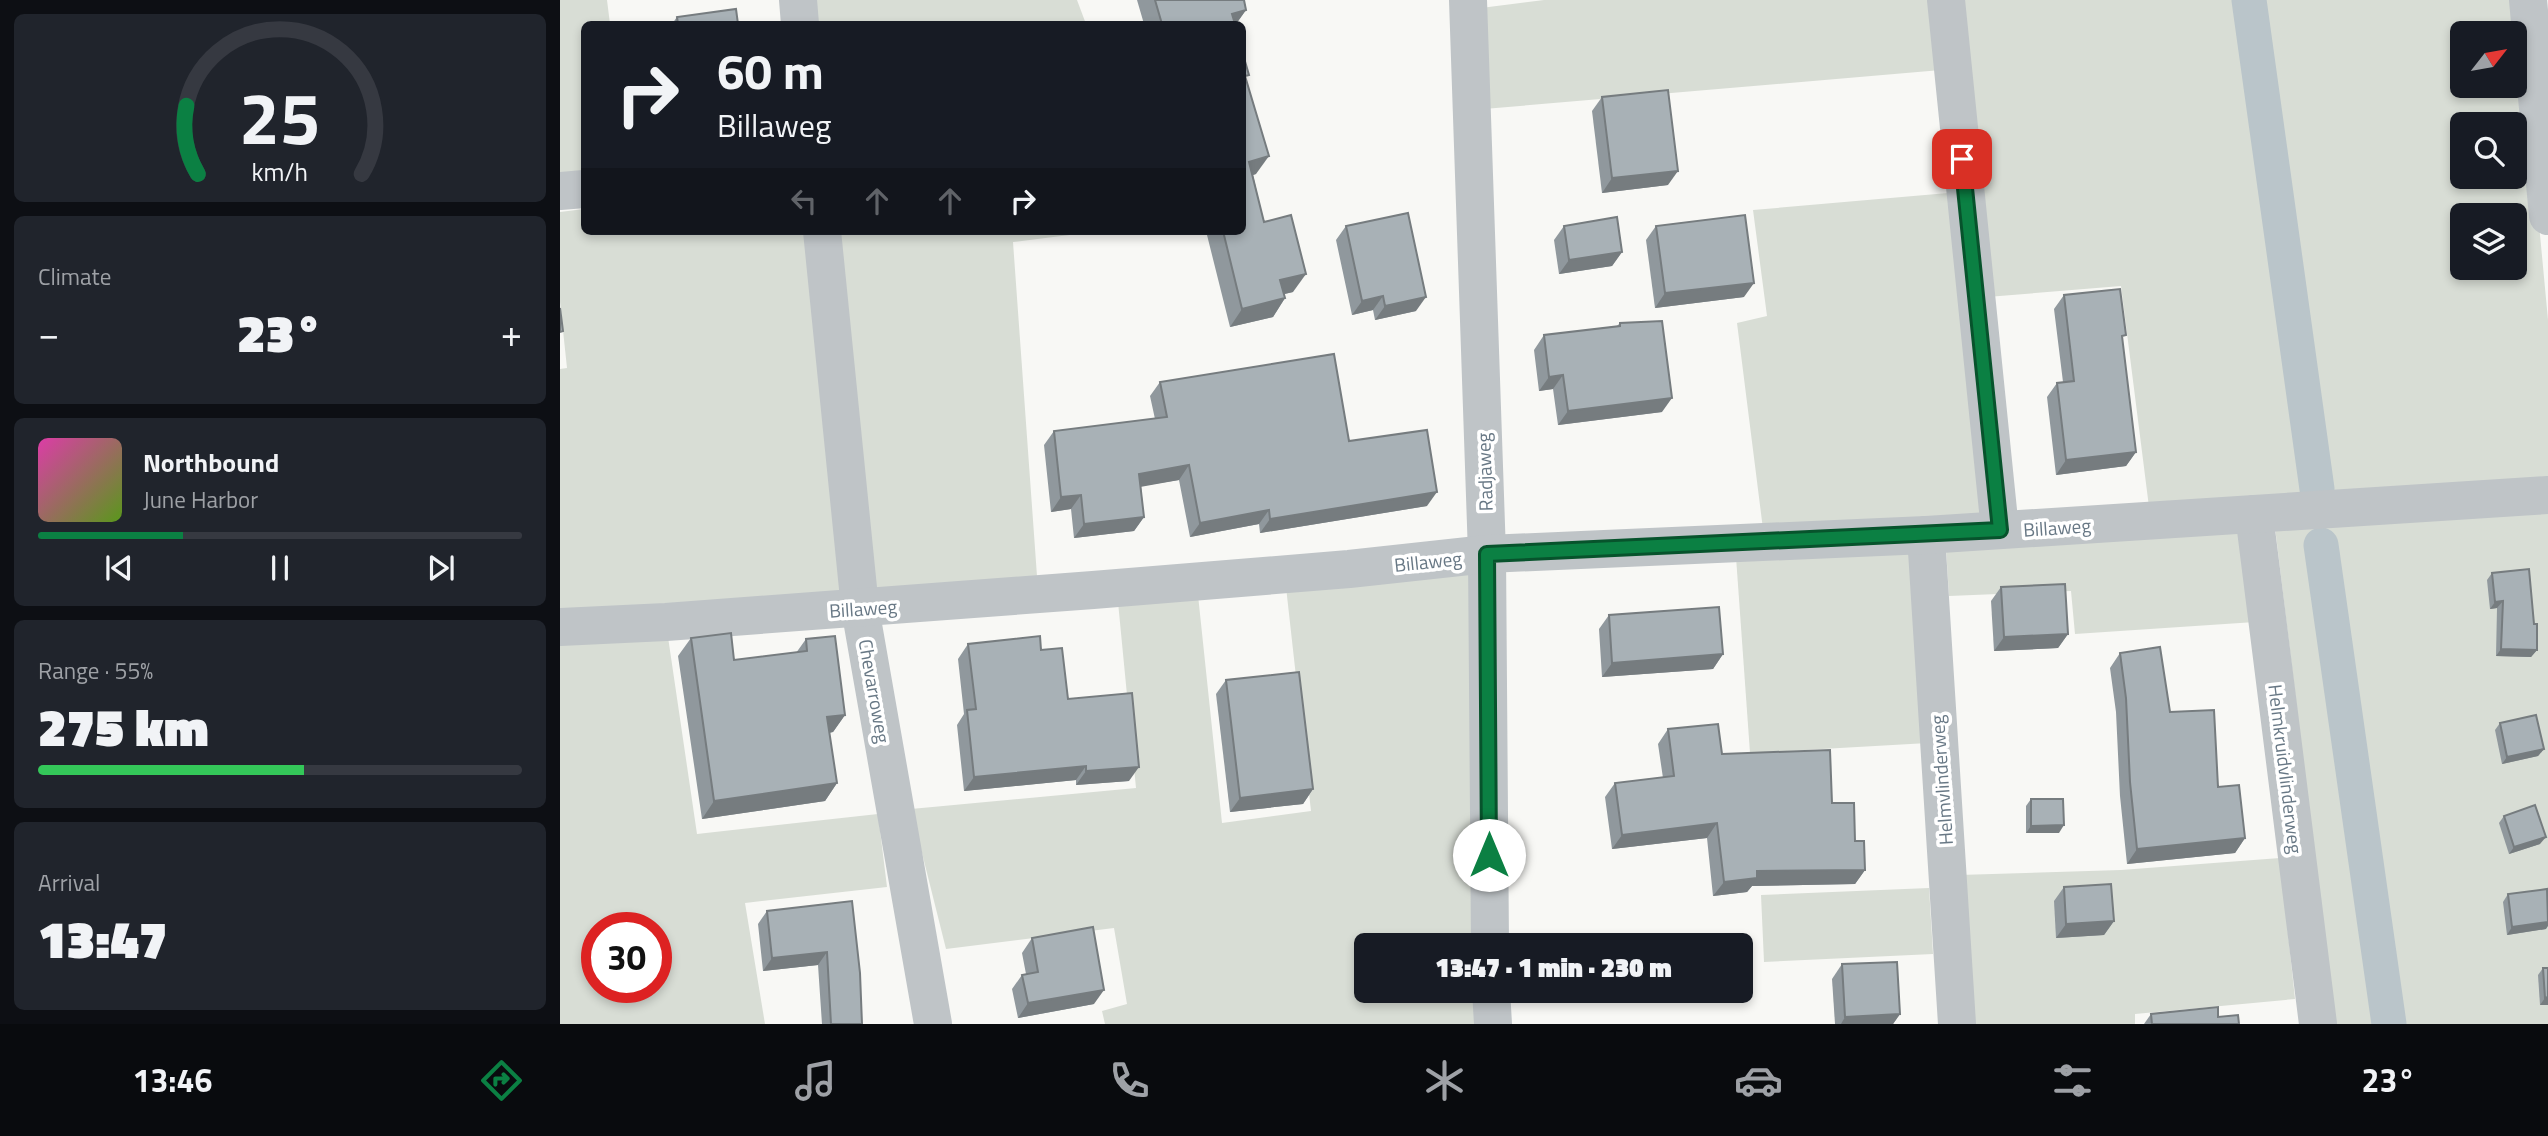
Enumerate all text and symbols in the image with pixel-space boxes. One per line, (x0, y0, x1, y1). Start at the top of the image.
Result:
north arrow (2450, 21, 2527, 98)
map controls (2450, 21, 2527, 280)
text: 60 m (717, 33, 824, 108)
icon: right (602, 49, 693, 140)
text: 25 (239, 62, 321, 172)
text: Billaweg (717, 101, 831, 149)
button: search (2450, 112, 2527, 189)
pin (1932, 129, 1992, 189)
icon: arrive (1943, 140, 1981, 178)
text: km/h (252, 153, 308, 191)
icon: left (785, 182, 823, 220)
icon: ahead (858, 182, 896, 220)
icon: ahead (931, 182, 969, 220)
icon: right (1004, 182, 1042, 220)
button: layers (2450, 203, 2527, 280)
text: Climate (38, 259, 111, 294)
text: 23° (237, 293, 323, 372)
text: − (38, 304, 59, 362)
text: + (501, 304, 522, 362)
street label: Radjaweg (1468, 432, 1500, 512)
text: Northbound (143, 443, 279, 482)
text: June Harbor (143, 482, 258, 517)
street label: Billaweg (2022, 510, 2092, 544)
street label: Billaweg (1393, 543, 1464, 579)
icon: previous (100, 549, 138, 587)
icon: pause (261, 549, 299, 587)
icon: next (422, 549, 460, 587)
street label: Billaweg (828, 591, 898, 625)
street label: Chevarroweg (852, 637, 898, 746)
text: Range · 55% (38, 653, 153, 688)
street label: Helmkruidvlinderweg (2261, 683, 2311, 856)
text: 275 km (38, 687, 209, 766)
street label: Helmvlinderweg (1922, 714, 1960, 846)
position arrow (1452, 818, 1526, 892)
text: Arrival (38, 865, 100, 900)
text: 13:47 (38, 899, 167, 978)
speed limit sign: 30 (581, 912, 672, 1003)
text: 13:47 · 1 min · 230 m (1435, 948, 1672, 987)
text: 13:46 (133, 1056, 212, 1104)
icon: directions (477, 1056, 526, 1105)
icon: music (791, 1056, 840, 1105)
icon: phone (1105, 1056, 1154, 1105)
icon: climate (1420, 1056, 1469, 1105)
icon: car (1734, 1056, 1783, 1105)
icon: filters (2048, 1056, 2097, 1105)
text: 23° (2362, 1056, 2415, 1104)

